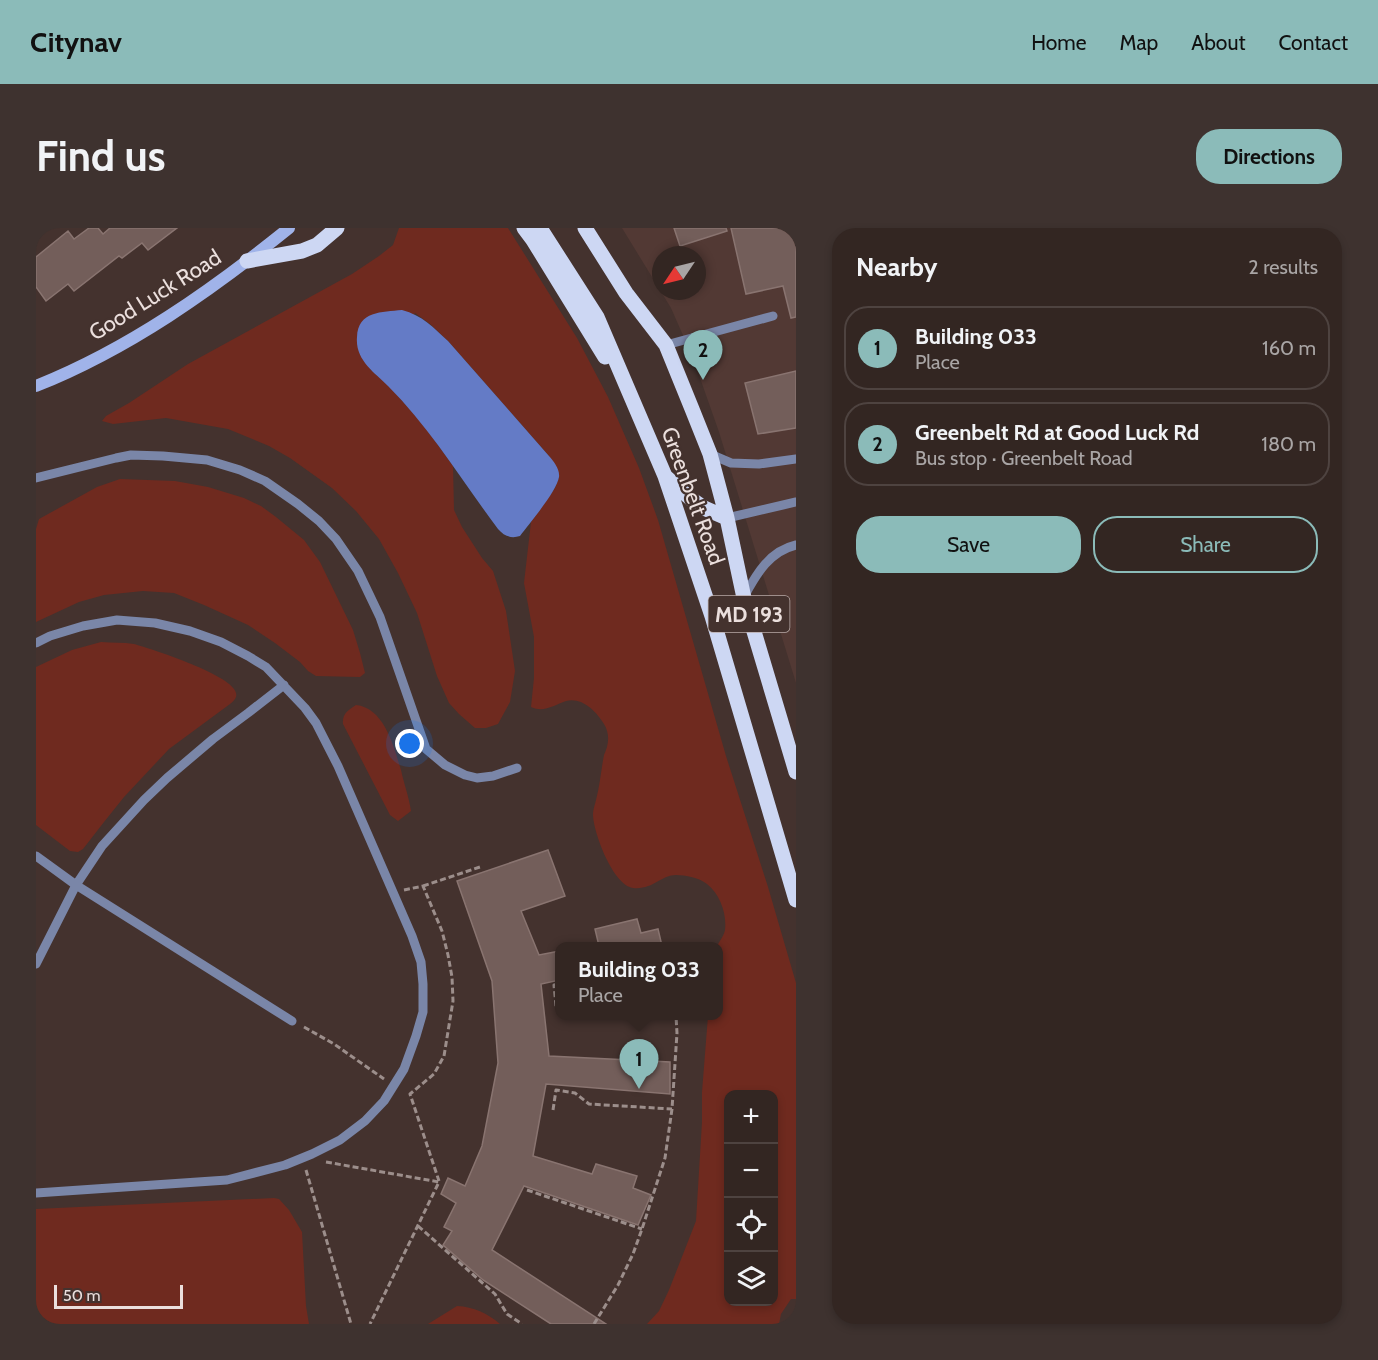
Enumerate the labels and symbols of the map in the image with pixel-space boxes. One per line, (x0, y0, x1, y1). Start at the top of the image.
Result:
street label: Good Luck Road (84, 244, 226, 346)
north arrow (652, 246, 706, 300)
pin: 2 (684, 330, 722, 380)
street label: Greenbelt Road (656, 423, 730, 569)
road number: MD 193 (708, 596, 790, 632)
your location (395, 729, 424, 758)
pin: 1 (620, 1040, 658, 1089)
scale bar (54, 1282, 183, 1310)

